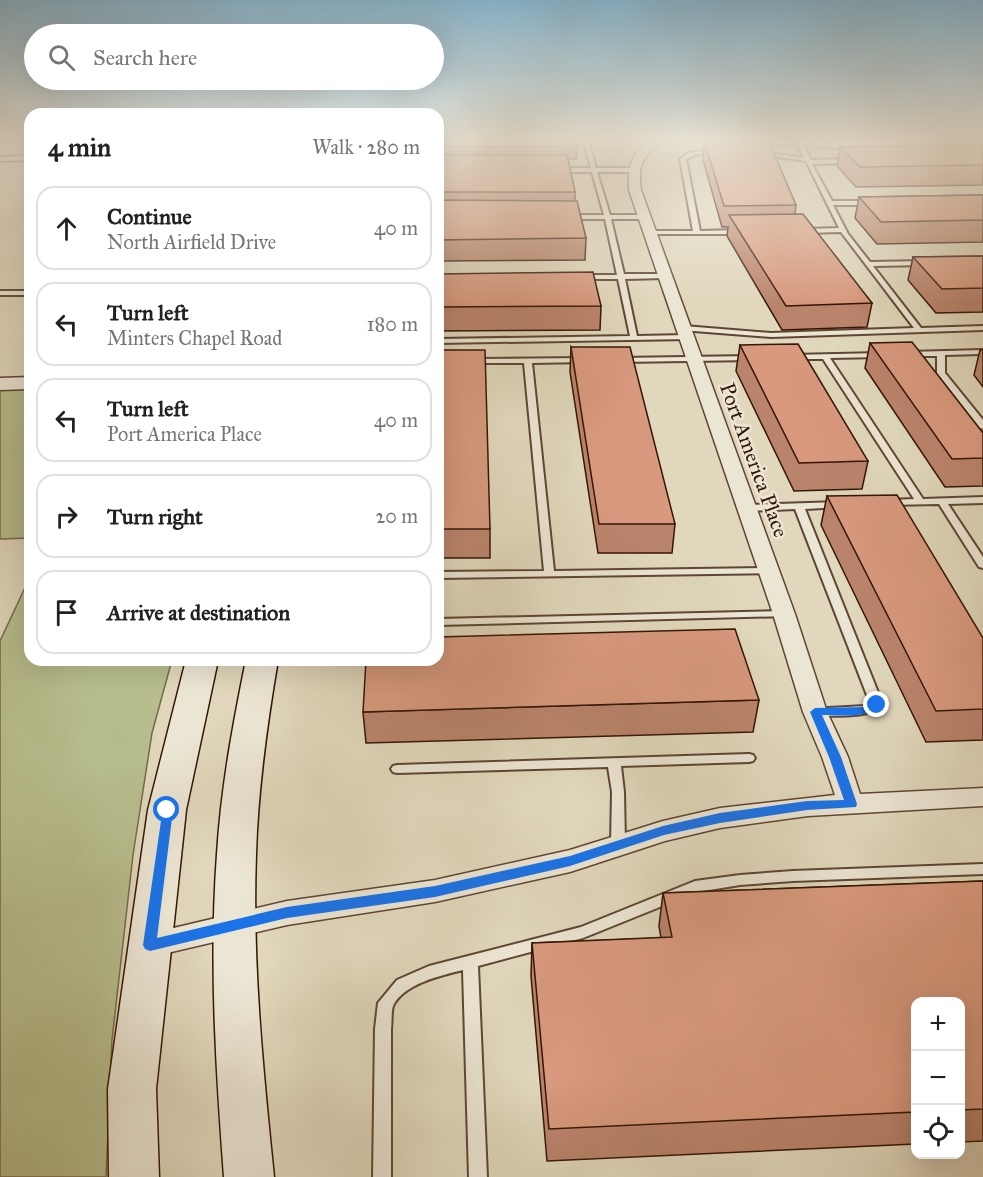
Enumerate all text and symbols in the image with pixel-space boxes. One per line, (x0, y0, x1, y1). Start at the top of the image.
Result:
search box (24, 24, 444, 90)
icon: search (45, 41, 78, 74)
text: Search here (93, 44, 197, 71)
text: 4 min (48, 131, 111, 163)
text: Walk · 280 m (313, 135, 420, 159)
text: Continue (107, 203, 192, 230)
icon: ahead (50, 212, 83, 245)
text: 40 m (374, 216, 418, 240)
text: North Airfield Drive (107, 230, 276, 254)
text: Turn left (107, 299, 189, 326)
icon: left (50, 308, 83, 341)
text: 180 m (367, 312, 418, 336)
text: Minters Chapel Road (107, 326, 282, 350)
street label: Port America Place (714, 379, 794, 541)
text: Turn left (107, 395, 189, 422)
icon: left (50, 404, 83, 437)
text: 40 m (374, 408, 418, 432)
text: Port America Place (107, 422, 262, 446)
icon: right (50, 500, 83, 533)
text: Turn right (107, 503, 203, 530)
text: 20 m (375, 504, 418, 528)
icon: arrive (50, 596, 83, 629)
text: Arrive at destination (107, 599, 290, 626)
route end (863, 691, 889, 717)
route start (153, 796, 179, 822)
map controls (911, 997, 965, 1159)
button: + (911, 997, 965, 1051)
button: − (911, 1051, 965, 1105)
button: locate (911, 1105, 965, 1159)

